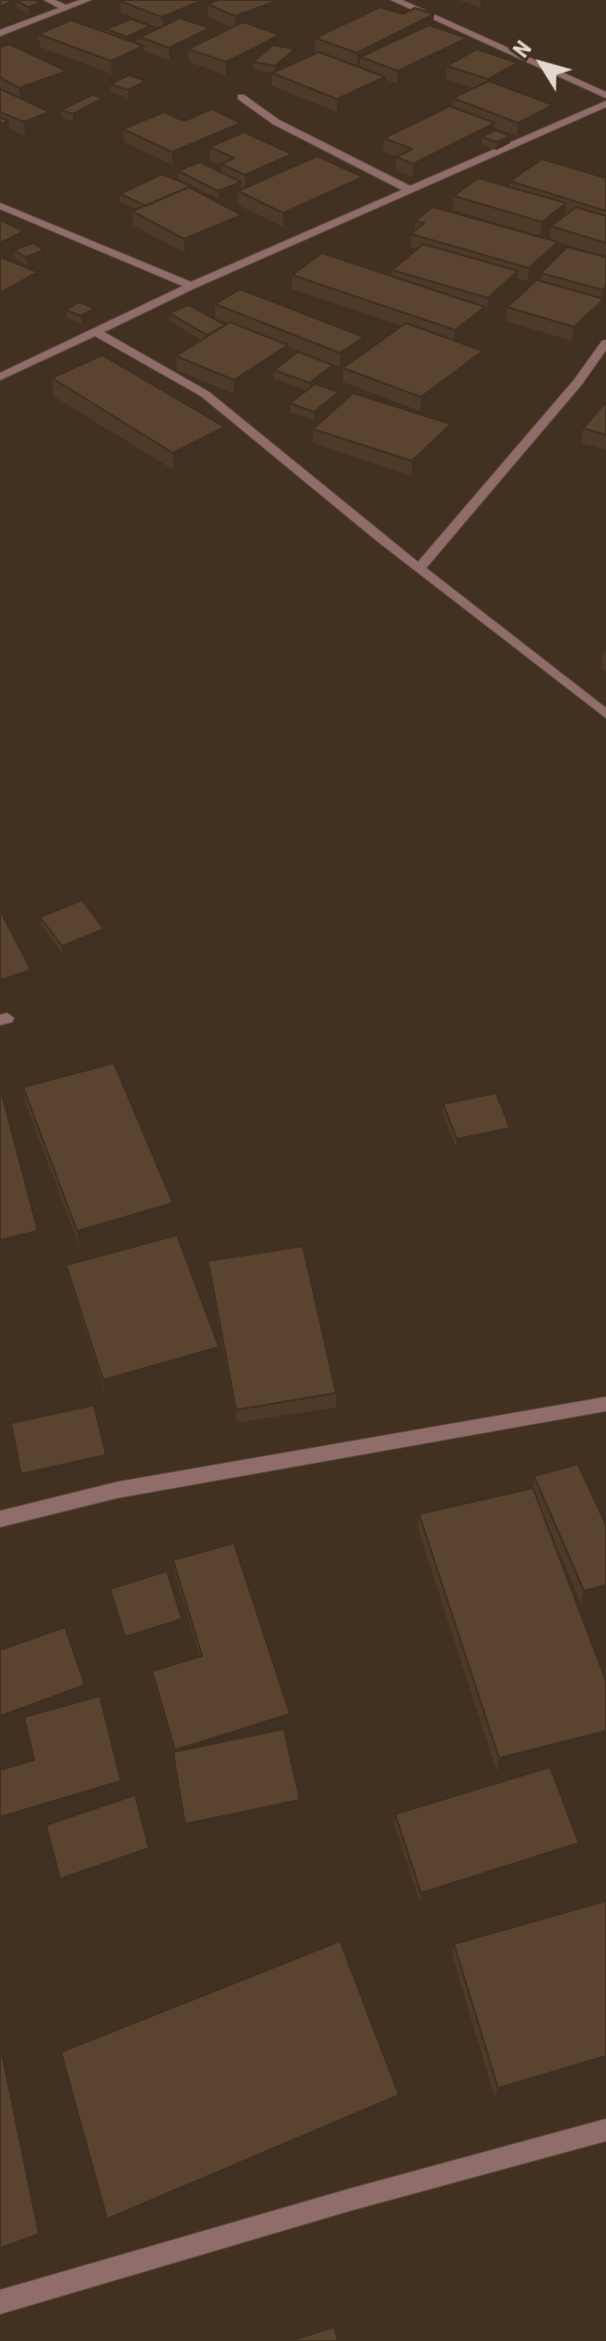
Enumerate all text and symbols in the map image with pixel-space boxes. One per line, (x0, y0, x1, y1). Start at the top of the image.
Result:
north arrow (502, 24, 582, 104)
text: N (508, 36, 536, 62)

